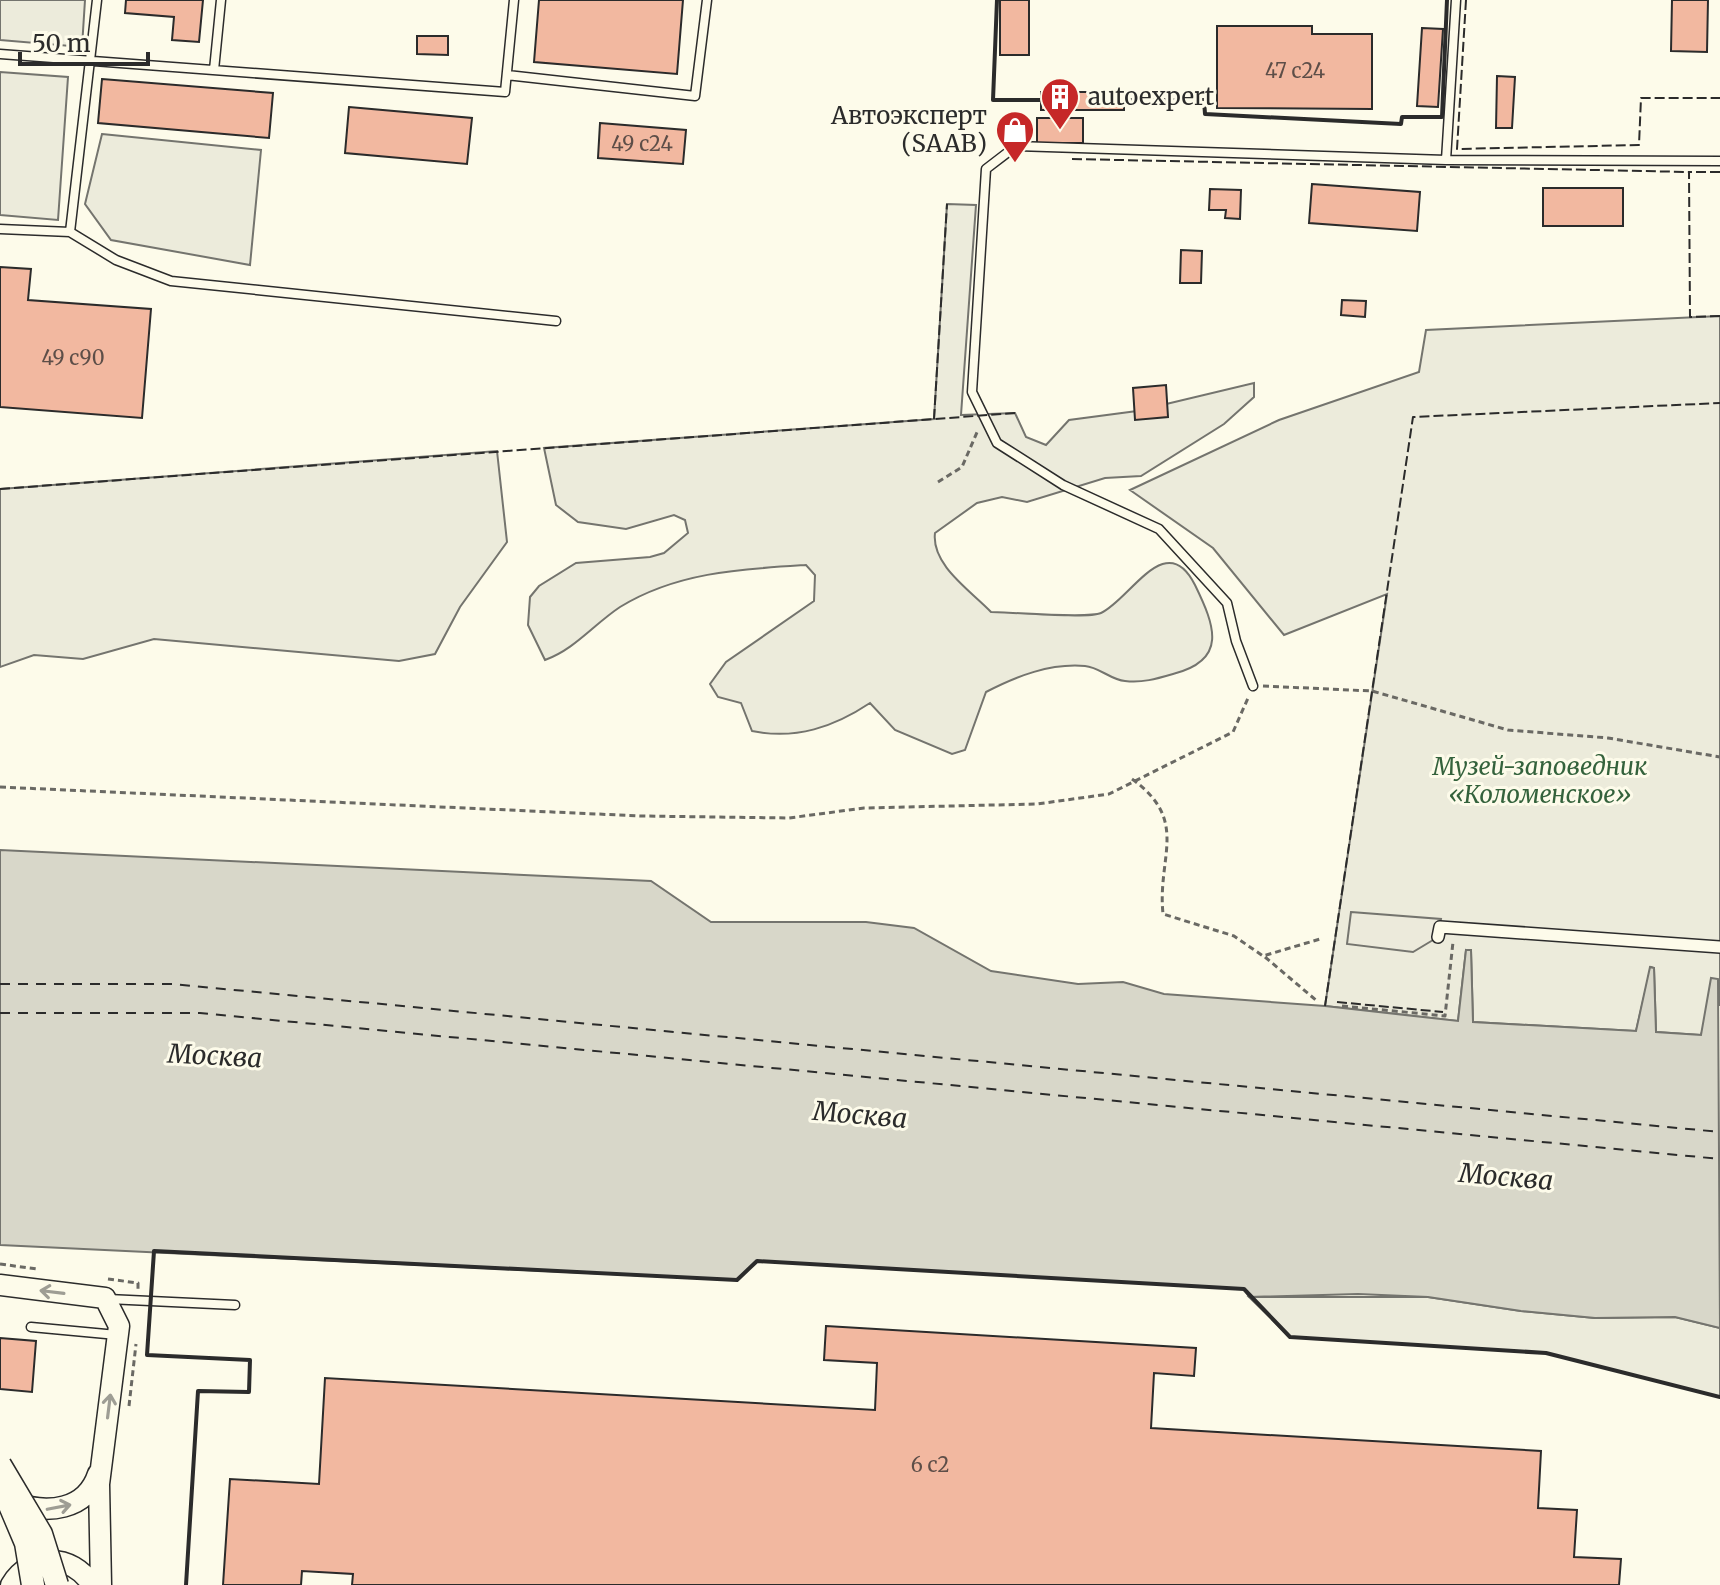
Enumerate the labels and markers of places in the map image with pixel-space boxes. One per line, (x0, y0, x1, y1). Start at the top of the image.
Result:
building icon: autoexpert (1039, 76, 1081, 131)
place label: autoexpert (1088, 81, 1215, 112)
place label: Автоэксперт (SAAB) (830, 100, 987, 159)
shop icon: Автоэксперт (SAAB) (994, 109, 1036, 164)

